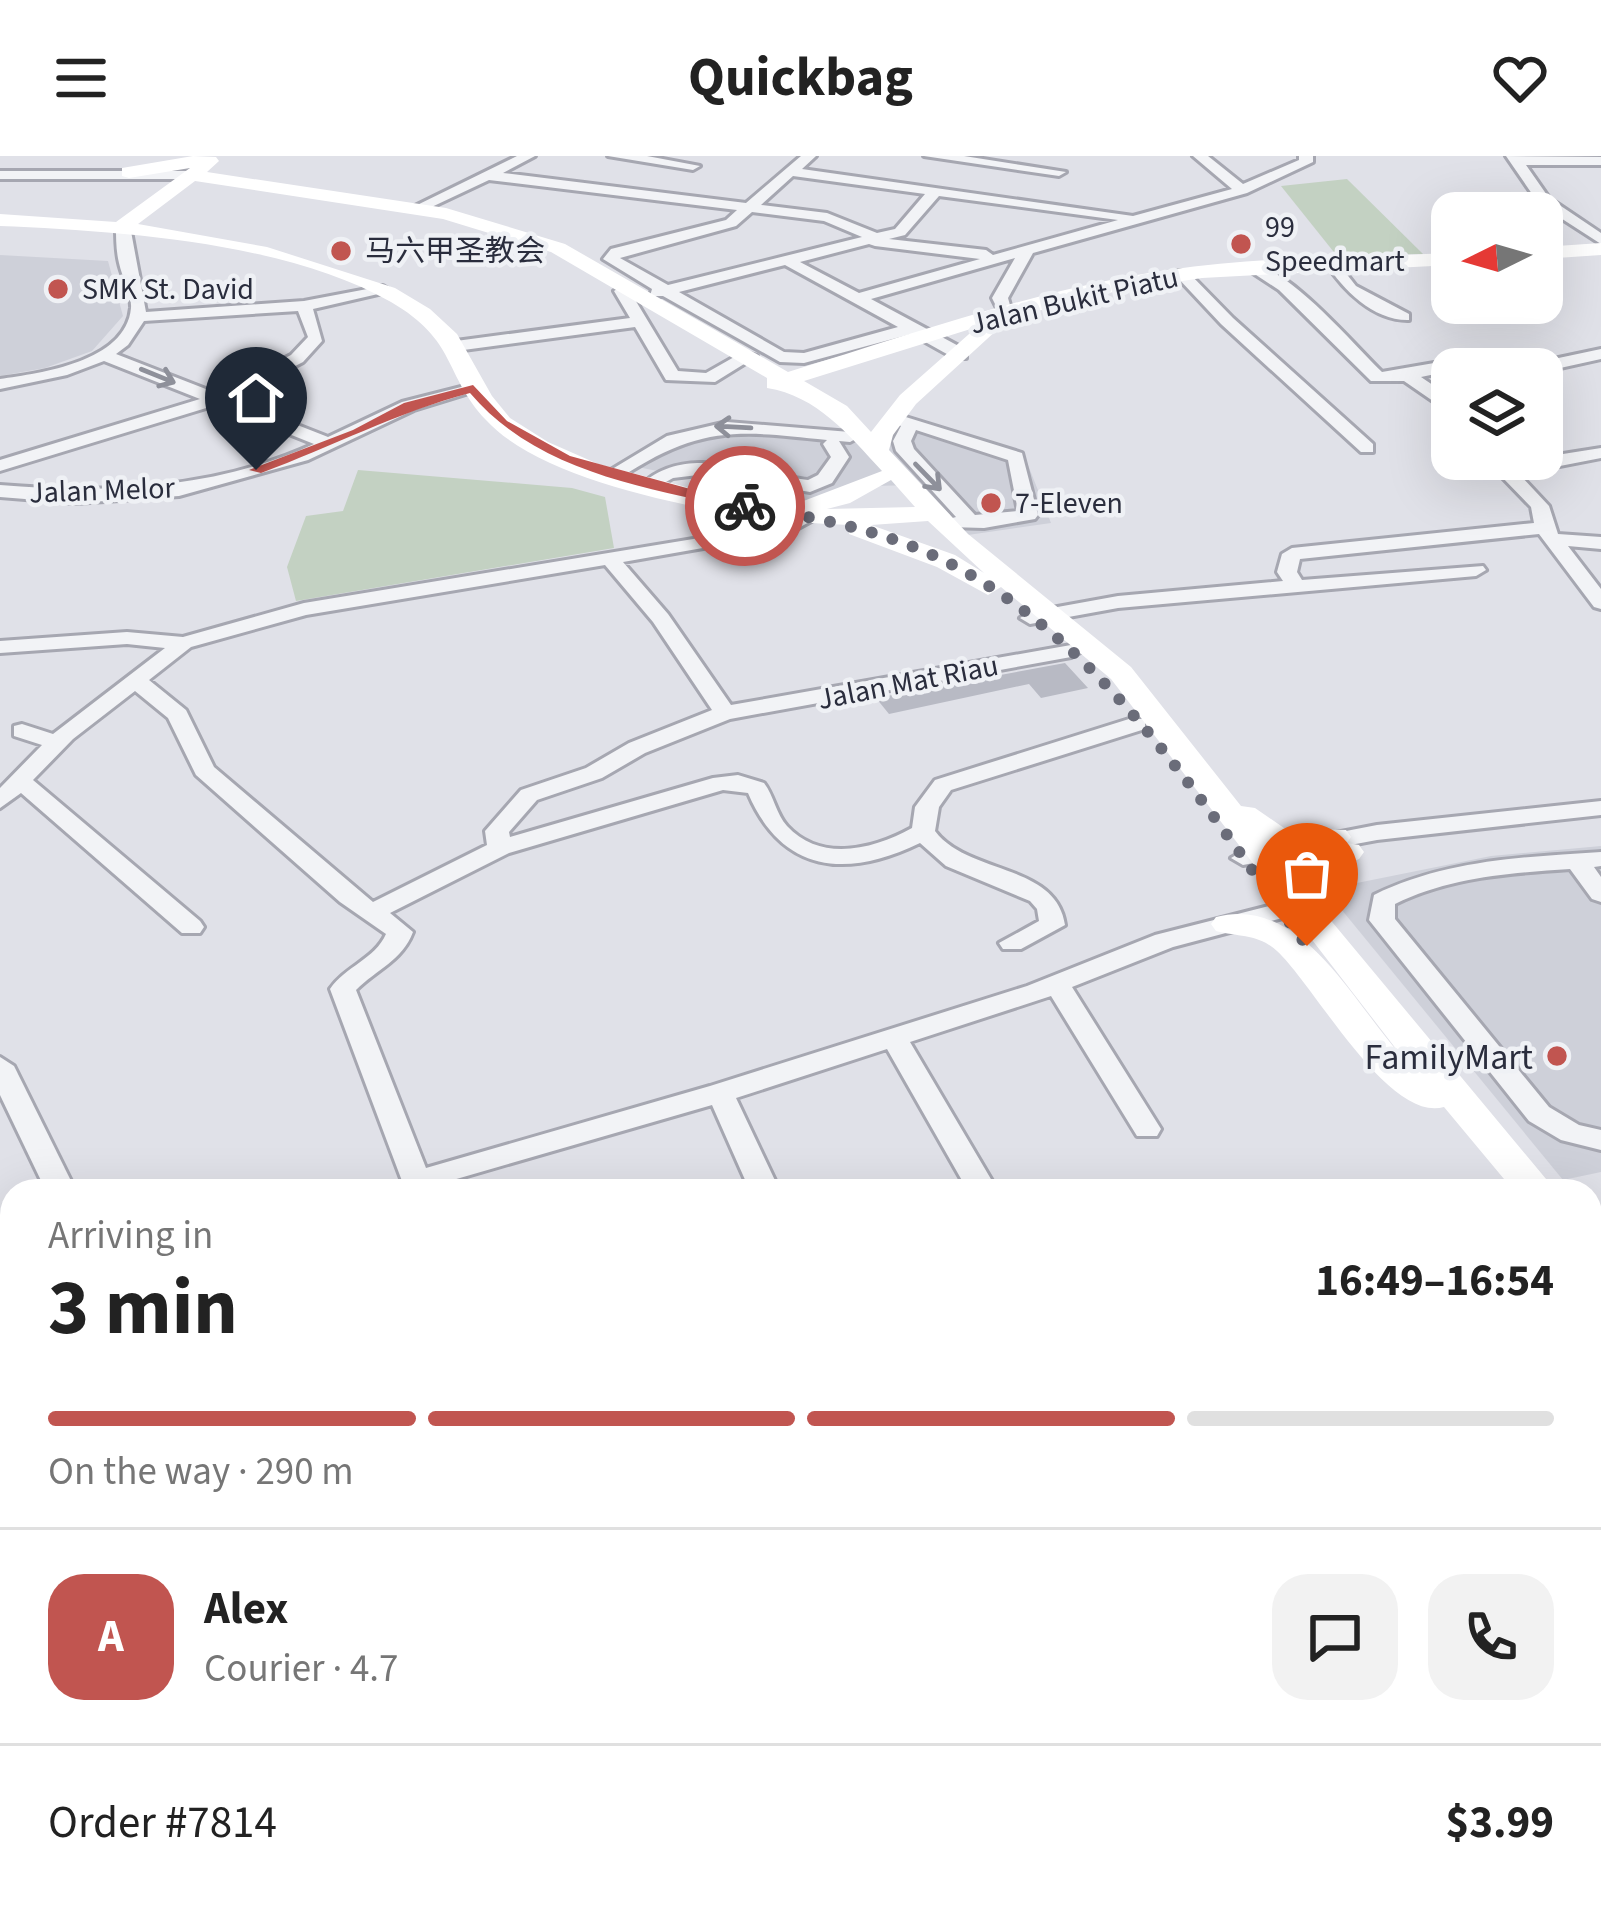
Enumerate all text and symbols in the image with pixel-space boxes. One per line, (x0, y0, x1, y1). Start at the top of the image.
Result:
text: Quickbag (688, 40, 913, 117)
icon: menu (48, 45, 114, 111)
icon: heart (1487, 45, 1553, 111)
north arrow (1431, 192, 1563, 324)
map controls (1431, 192, 1563, 480)
place label: 99 Speedmart (1265, 206, 1405, 283)
place label: 马六甲圣教会 (365, 230, 545, 273)
marker: 99 Speedmart (1228, 231, 1254, 257)
marker: 马六甲圣教会 (328, 238, 354, 264)
street label: Jalan Bukit Piatu (966, 256, 1182, 345)
place label: SMK St. David (82, 268, 254, 311)
marker: SMK St. David (45, 276, 71, 302)
pin (205, 347, 307, 470)
button: layers (1431, 348, 1563, 480)
icon: home (223, 365, 289, 431)
one-way arrow (138, 367, 175, 389)
one-way arrow (714, 415, 753, 438)
courier (685, 446, 805, 566)
one-way arrow (914, 462, 942, 491)
street label: Jalan Melor (28, 466, 176, 515)
icon: bike (712, 473, 778, 539)
place label: 7-Eleven (1015, 482, 1123, 525)
marker: 7-Eleven (978, 490, 1004, 516)
street label: Jalan Mat Riau (814, 644, 1002, 721)
pin (1256, 823, 1358, 946)
icon: bag (1274, 841, 1340, 907)
place label: FamilyMart (1365, 1032, 1533, 1083)
marker: FamilyMart (1544, 1043, 1570, 1069)
text: Arriving in (48, 1208, 213, 1264)
text: 16:49–16:54 (1315, 1249, 1554, 1313)
text: 3 min (48, 1253, 238, 1364)
text: On the way · 290 m (48, 1444, 354, 1500)
button: chat (1272, 1574, 1398, 1700)
button: phone (1428, 1574, 1554, 1700)
text: Alex (204, 1577, 288, 1641)
text: A (98, 1605, 124, 1669)
text: Courier · 4.7 (204, 1641, 398, 1697)
text: Order #7814 (48, 1791, 277, 1855)
text: $3.99 (1445, 1791, 1554, 1855)

